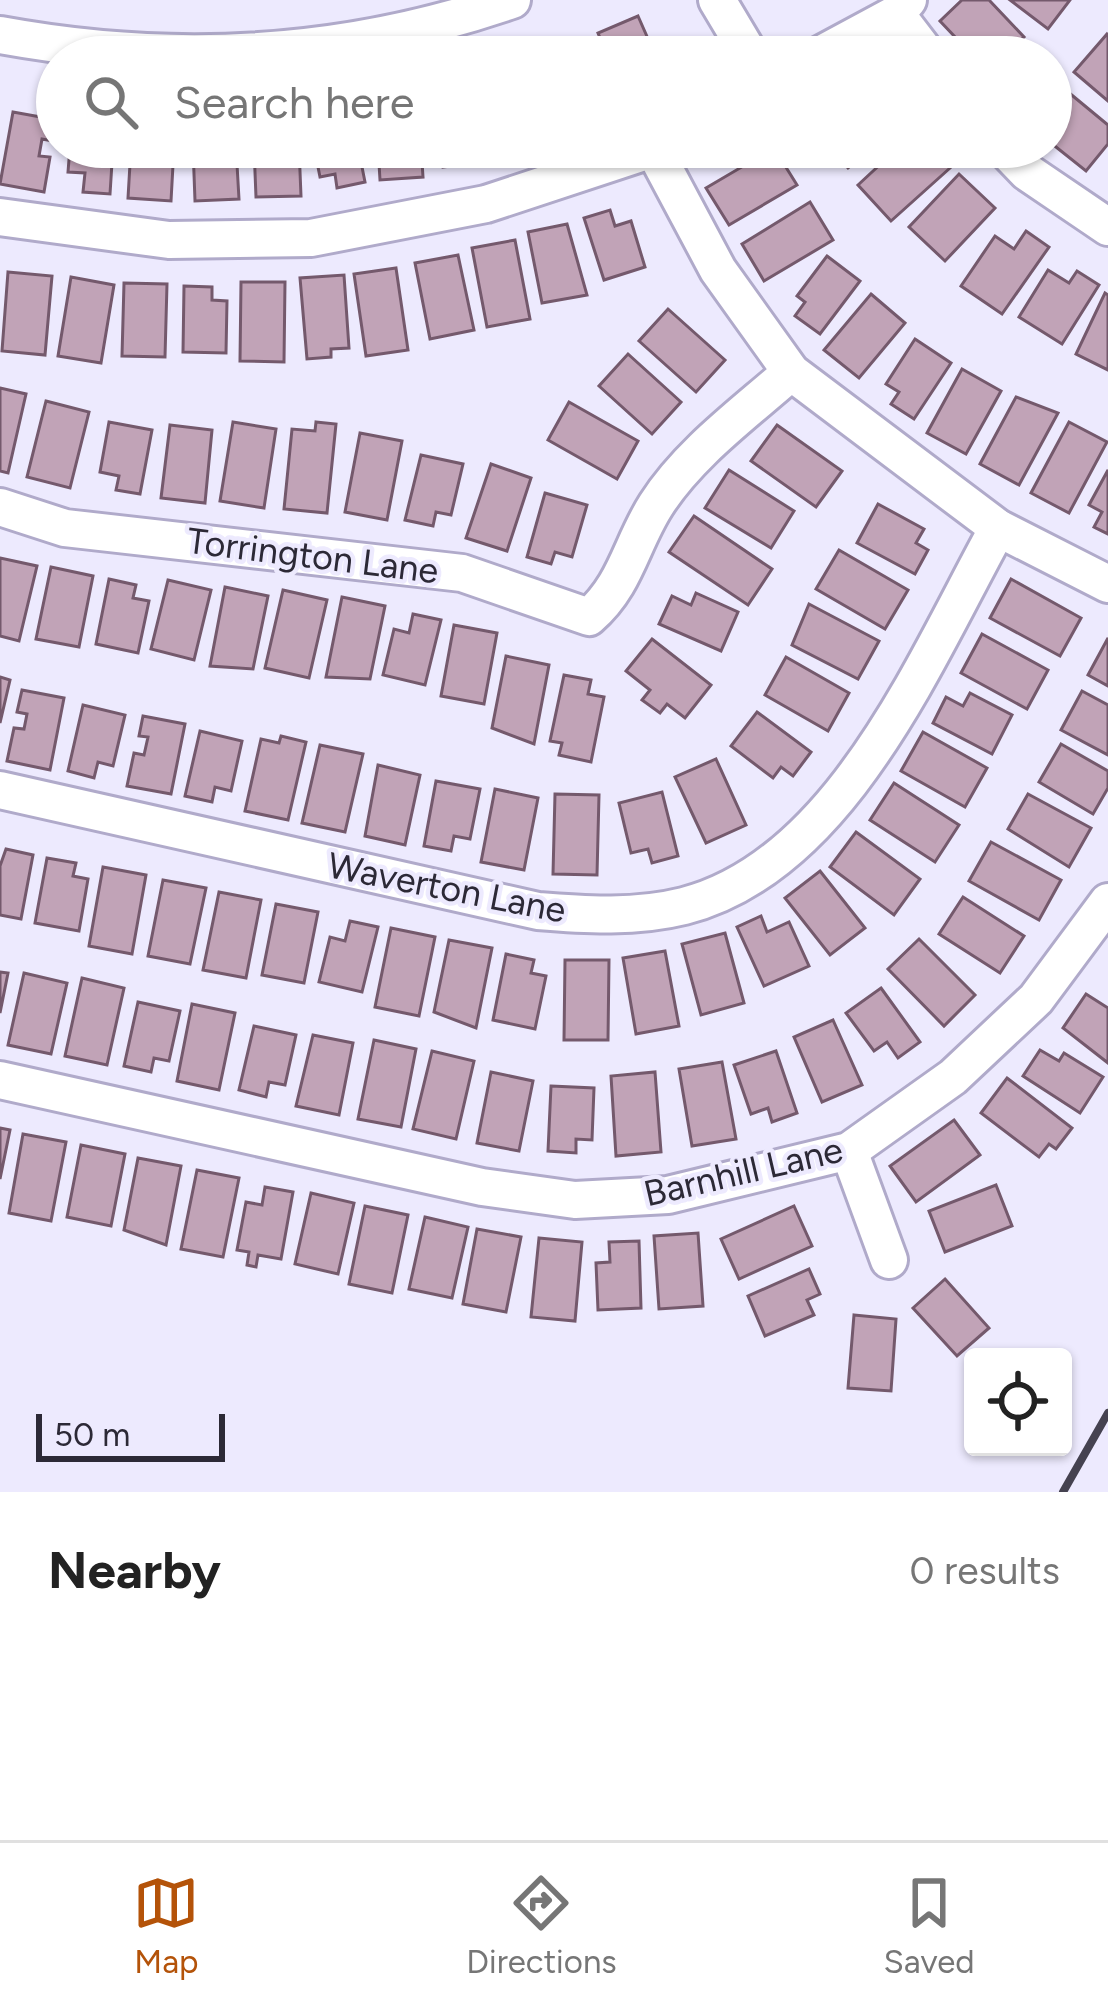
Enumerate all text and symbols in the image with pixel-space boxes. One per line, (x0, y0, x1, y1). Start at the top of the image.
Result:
search box (36, 36, 1072, 168)
icon: search (78, 69, 144, 135)
text: Search here (174, 75, 414, 129)
street label: Torrington Lane (185, 519, 441, 592)
street label: Waverton Lane (324, 843, 570, 932)
street label: Barnhill Lane (640, 1128, 847, 1215)
map controls (964, 1348, 1072, 1456)
button: locate (964, 1348, 1072, 1456)
scale bar (36, 1408, 225, 1461)
text: 50 m (54, 1415, 130, 1454)
text: Nearby (48, 1540, 221, 1601)
text: 0 results (909, 1547, 1060, 1594)
tab: Map (133, 1870, 199, 1981)
tab: Directions (466, 1870, 617, 1981)
tab: Saved (884, 1870, 975, 1981)

